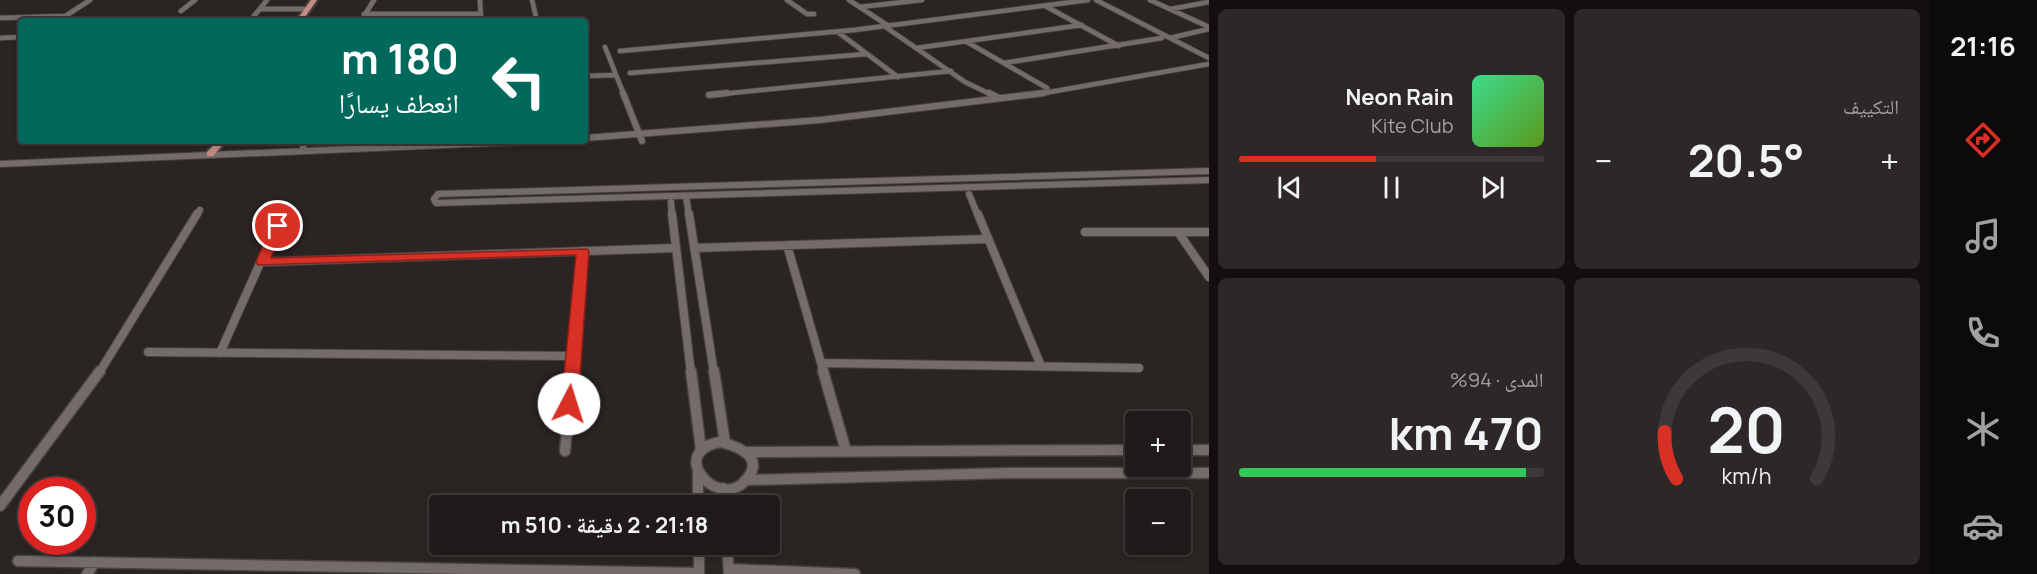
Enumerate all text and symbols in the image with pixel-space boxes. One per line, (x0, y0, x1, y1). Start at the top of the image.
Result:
text: 21:16 (1950, 27, 2016, 64)
text: 180 m (341, 29, 459, 87)
icon: left (480, 42, 558, 120)
text: Neon Rain (1346, 82, 1454, 112)
text: انعطف يسارًا (339, 84, 459, 121)
text: التكييف (1843, 93, 1899, 120)
text: Kite Club (1371, 112, 1454, 139)
icon: directions (1962, 119, 2004, 161)
text: 20.5° (1688, 129, 1804, 191)
text: − (1595, 138, 1612, 183)
text: + (1880, 138, 1899, 183)
icon: previous (1273, 171, 1306, 204)
icon: pause (1375, 171, 1408, 204)
icon: next (1476, 171, 1509, 204)
pin (252, 200, 303, 251)
icon: arrive (261, 209, 294, 242)
icon: music (1962, 215, 2004, 257)
icon: phone (1962, 312, 2004, 354)
text: المدى · 94% (1450, 366, 1544, 393)
position arrow (537, 372, 601, 436)
text: 20 (1708, 386, 1786, 472)
text: 470 km (1389, 402, 1544, 464)
icon: climate (1962, 408, 2004, 450)
map controls (1125, 411, 1191, 555)
button: + (1125, 411, 1191, 477)
text: km/h (1722, 461, 1772, 490)
speed limit sign: 30 (18, 477, 96, 555)
button: − (1125, 489, 1191, 555)
icon: car (1962, 505, 2004, 547)
text: 21:18 · 2 دقيقة · 510 m (501, 510, 708, 540)

